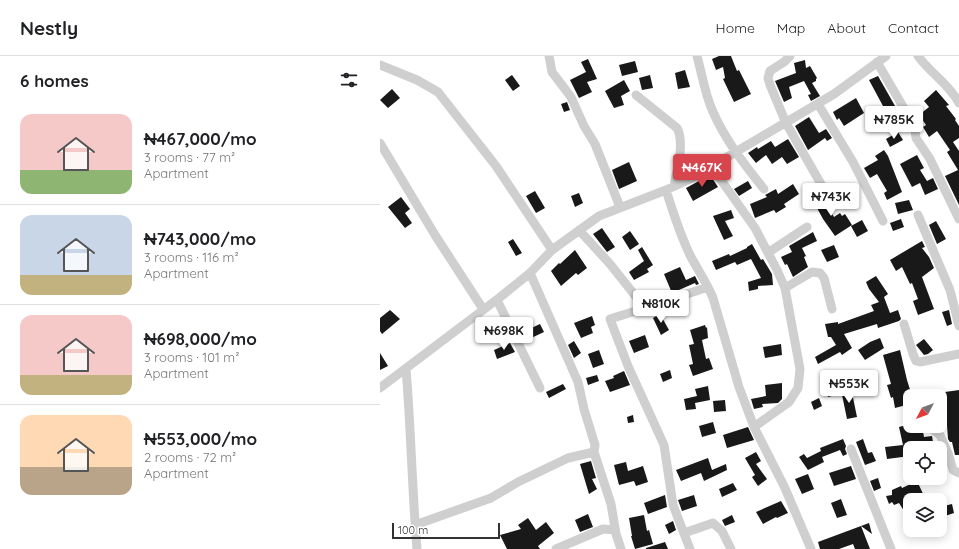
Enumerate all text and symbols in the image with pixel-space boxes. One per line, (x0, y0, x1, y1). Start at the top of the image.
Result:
text: Nestly (20, 16, 78, 40)
text: Home (716, 19, 755, 37)
text: Map (777, 19, 805, 37)
text: About (827, 19, 866, 37)
text: Contact (888, 19, 939, 37)
icon: filters (338, 69, 360, 91)
text: 6 homes (20, 70, 89, 91)
pin: ₦785K (866, 106, 922, 140)
text: ₦785K (874, 111, 914, 127)
text: ₦467,000/mo (144, 128, 257, 149)
icon: home (52, 130, 100, 178)
text: 3 rooms · 77 m² (144, 149, 235, 165)
pin: ₦467K (674, 154, 730, 188)
text: ₦467K (682, 159, 722, 175)
text: Apartment (144, 165, 209, 181)
pin: ₦743K (803, 183, 859, 217)
text: ₦743K (811, 188, 851, 204)
text: ₦743,000/mo (144, 228, 256, 249)
icon: home (52, 231, 100, 279)
text: 3 rooms · 116 m² (144, 249, 239, 265)
text: Apartment (144, 265, 209, 281)
pin: ₦810K (633, 290, 689, 324)
text: ₦810K (642, 295, 680, 311)
pin: ₦698K (476, 317, 532, 351)
text: ₦698K (484, 322, 524, 338)
text: ₦698,000/mo (144, 328, 257, 349)
icon: home (52, 331, 100, 379)
text: 3 rooms · 101 m² (144, 349, 239, 365)
text: Apartment (144, 365, 209, 381)
pin: ₦553K (821, 370, 877, 404)
text: ₦553K (829, 375, 869, 391)
north arrow (903, 389, 947, 433)
map controls (903, 389, 947, 537)
text: ₦553,000/mo (144, 428, 257, 449)
icon: home (52, 431, 100, 479)
button: locate (903, 441, 947, 485)
text: 2 rooms · 72 m² (144, 449, 236, 465)
text: Apartment (144, 465, 209, 481)
button: layers (903, 493, 947, 537)
scale bar (392, 521, 500, 540)
text: 100 m (398, 523, 428, 537)

